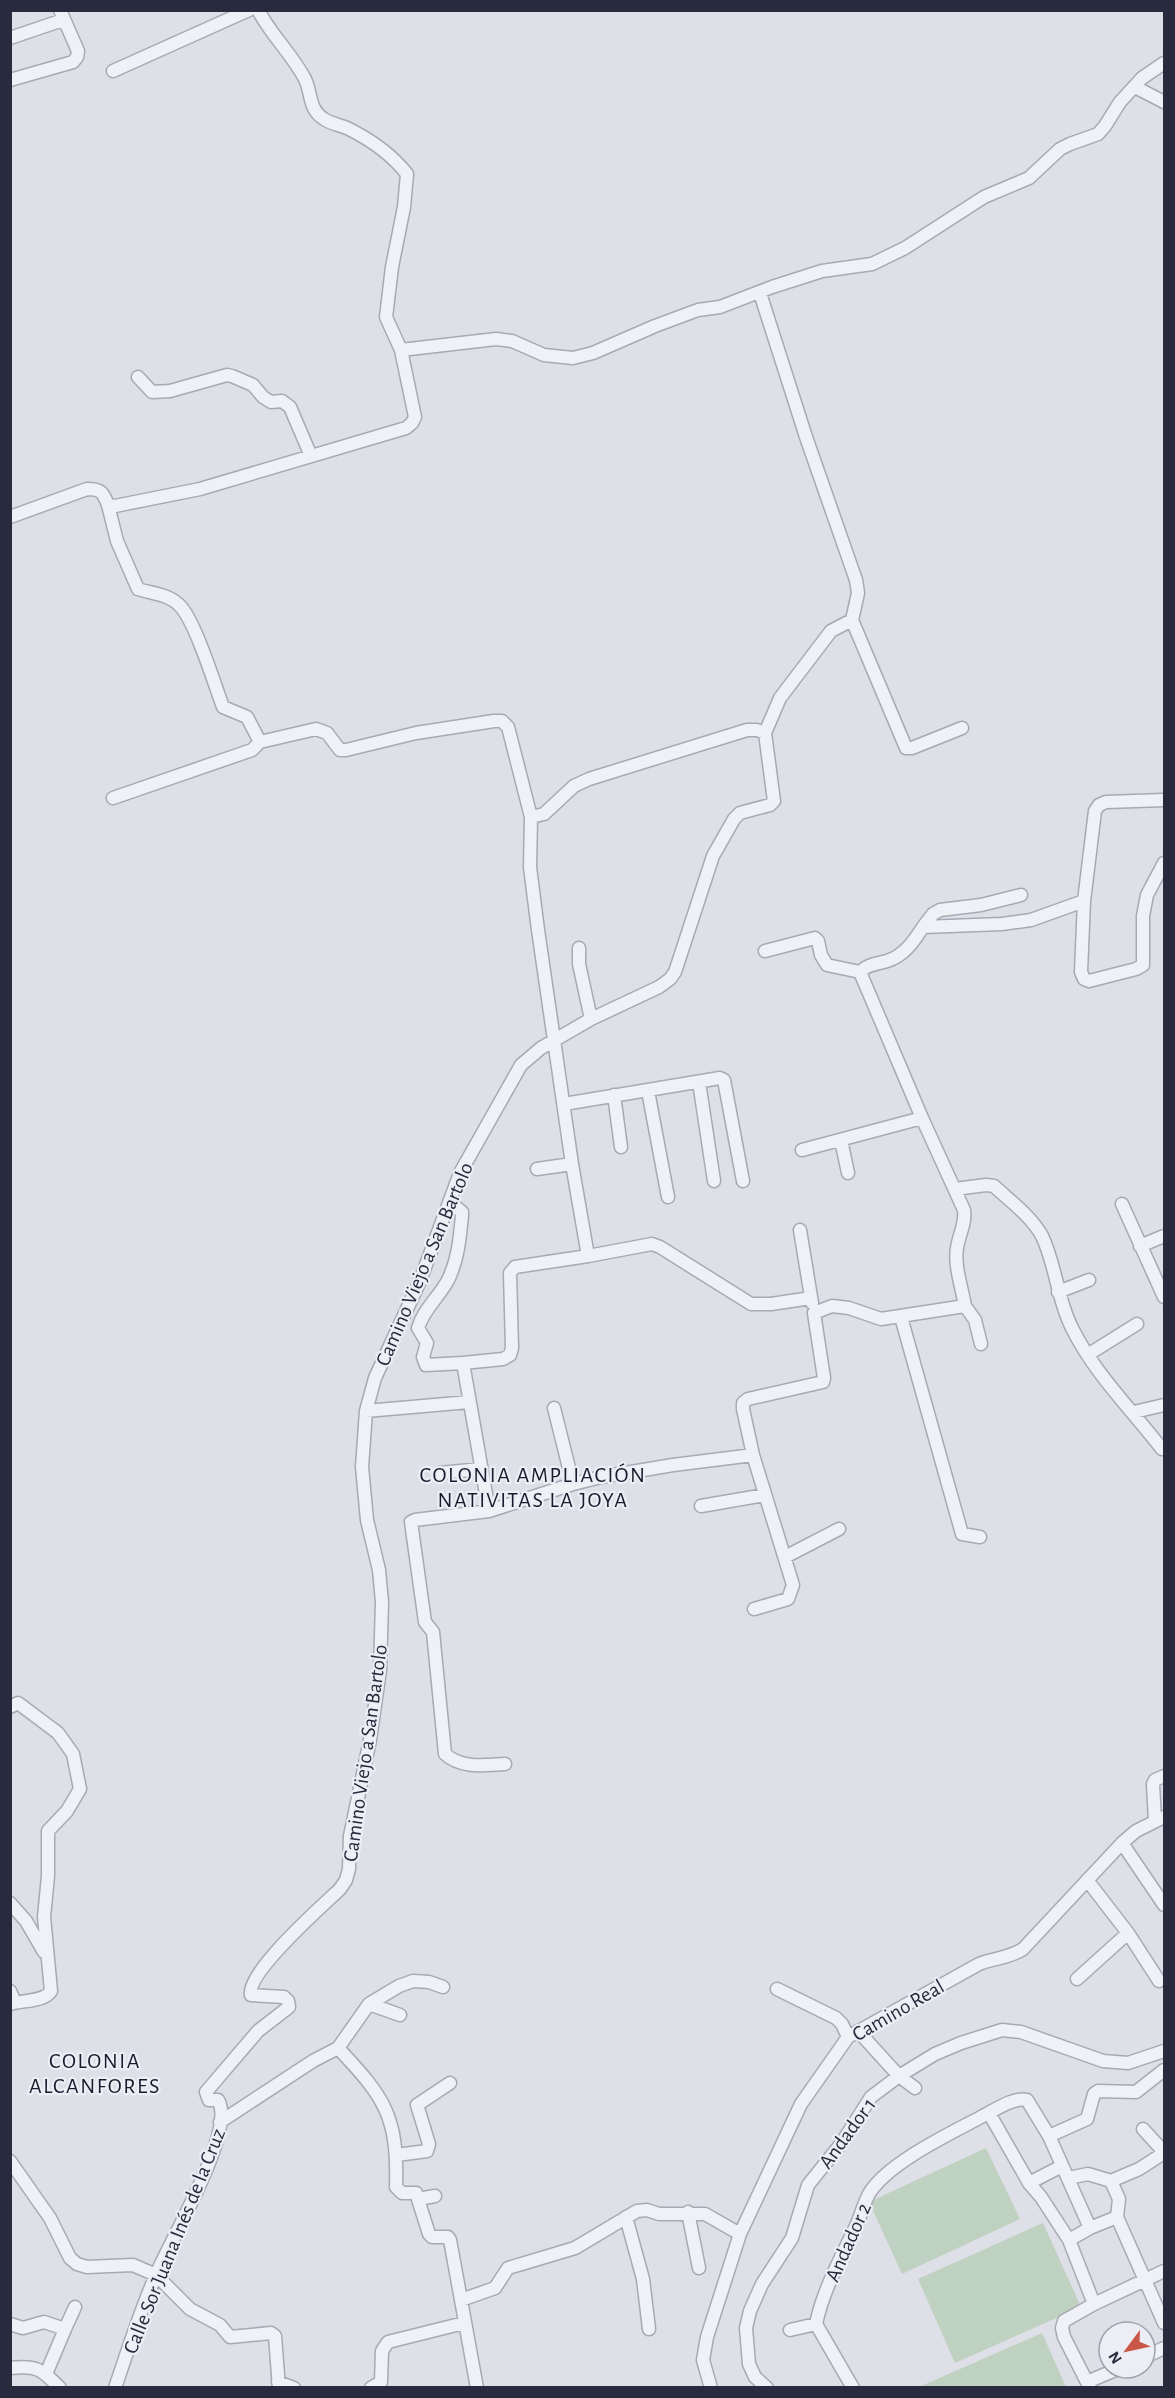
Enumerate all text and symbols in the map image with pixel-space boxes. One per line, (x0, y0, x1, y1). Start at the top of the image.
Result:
street label: Camino Viejo a San Bartolo (372, 1159, 477, 1369)
district label: COLONIA AMPLIACIÓN NATIVITAS LA JOYA (420, 1463, 646, 1511)
street label: Camino Viejo a San Bartolo (340, 1643, 391, 1863)
street label: Camino Real (849, 1976, 948, 2045)
district label: COLONIA ALCANFORES (29, 2050, 161, 2097)
street label: Andador 1 (815, 2094, 880, 2173)
street label: Calle Sor Juana Inés de la Cruz (120, 2126, 229, 2357)
street label: Andador 2 (822, 2200, 875, 2285)
north arrow (1097, 2320, 1157, 2380)
text: N (1106, 2349, 1125, 2367)

